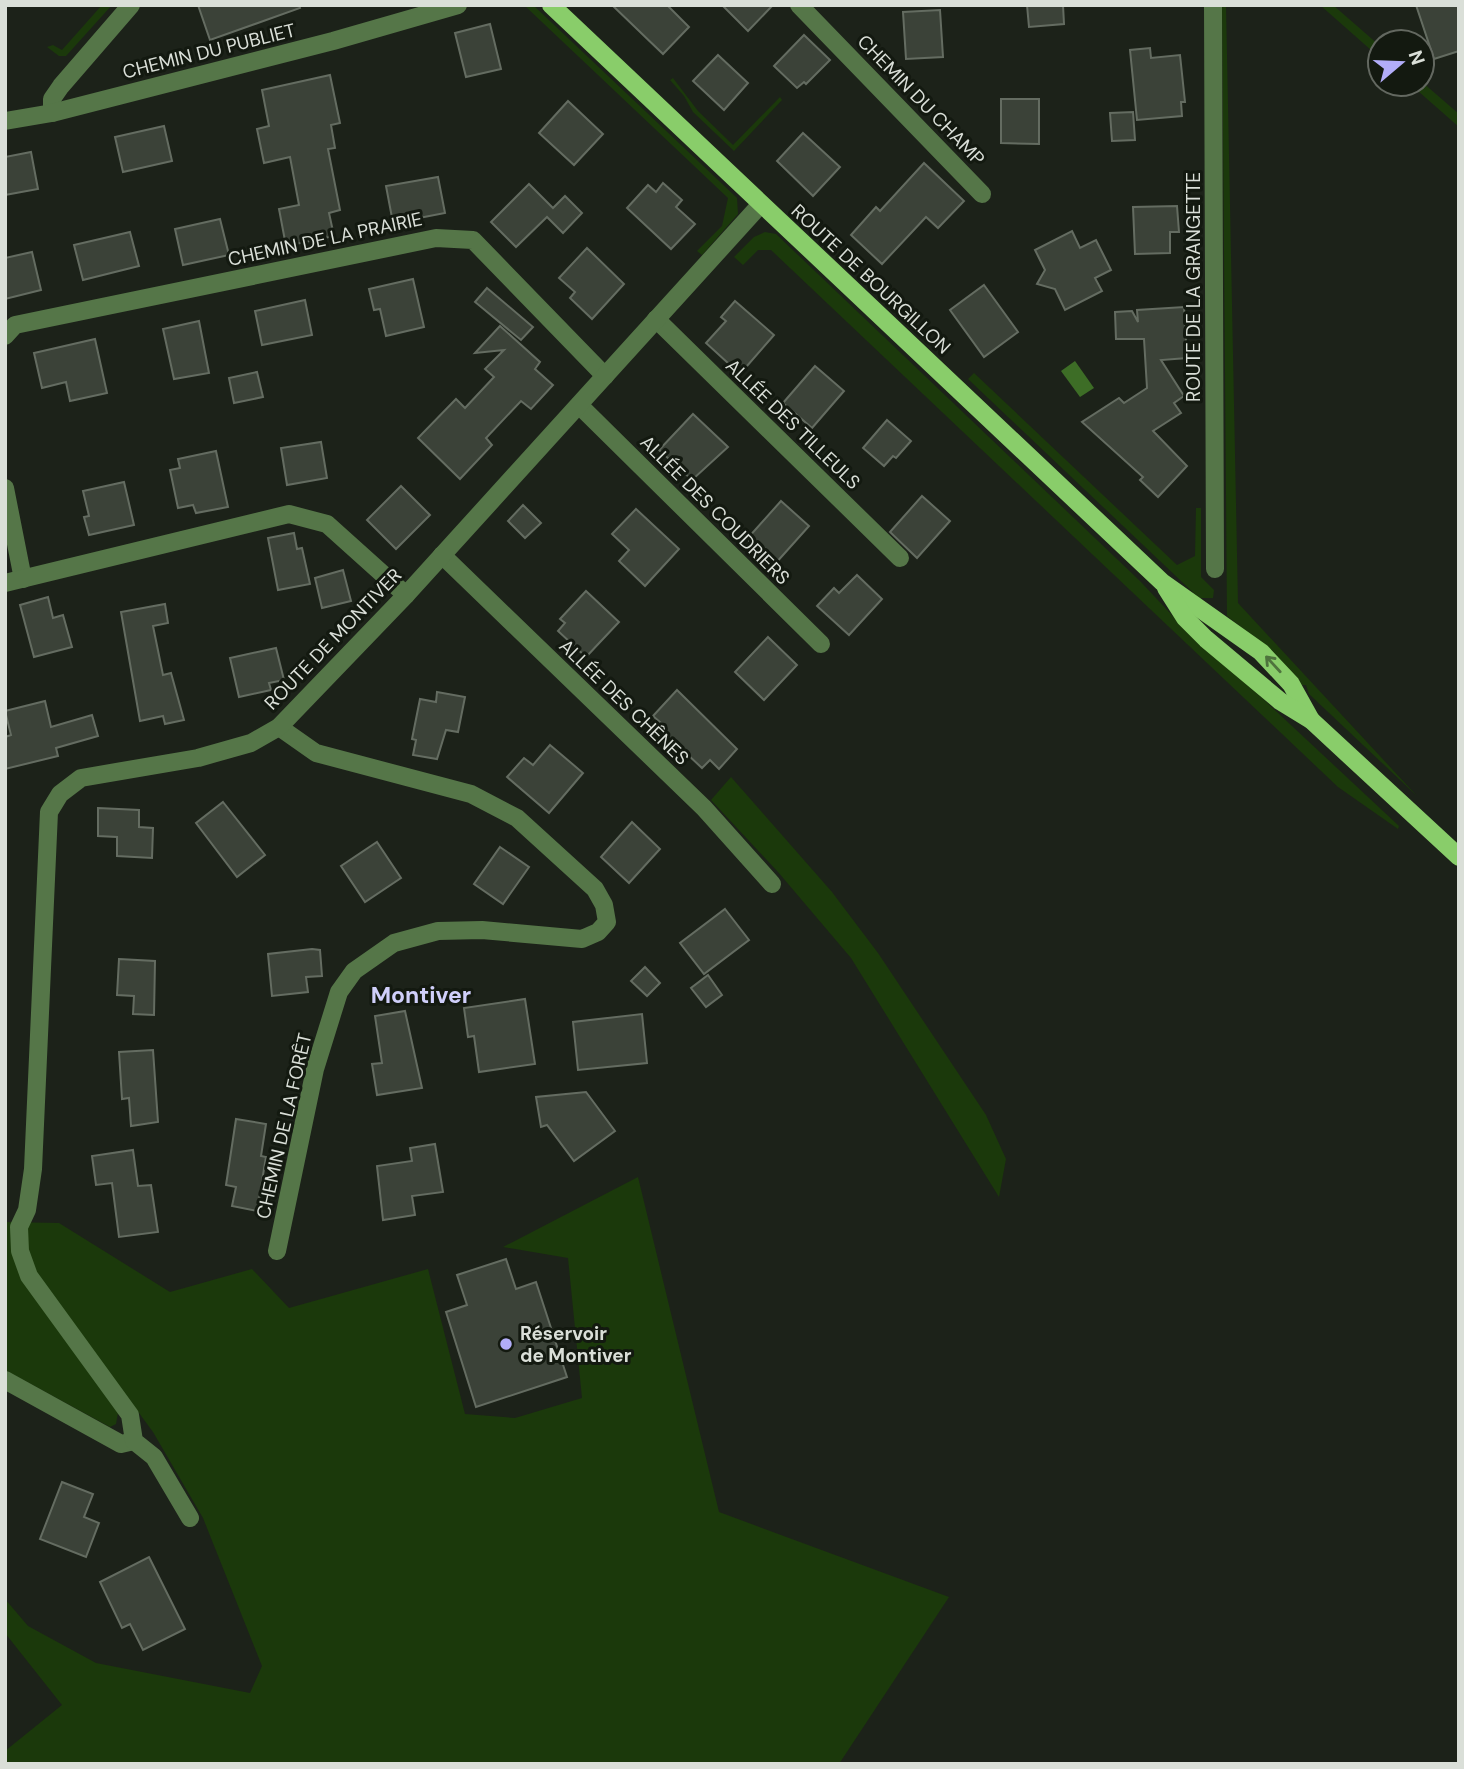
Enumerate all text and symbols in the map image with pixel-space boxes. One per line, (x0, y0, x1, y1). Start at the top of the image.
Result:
street label: CHEMIN DU PUBLIET (120, 17, 298, 85)
north arrow (1366, 28, 1436, 98)
street label: CHEMIN DU CHAMP (852, 29, 990, 171)
text: N (1403, 47, 1431, 68)
street label: ROUTE DE LA GRANGETTE (1181, 172, 1206, 402)
street label: ROUTE DE BOURGILLON (786, 199, 956, 359)
street label: CHEMIN DE LA PRAIRIE (225, 206, 425, 272)
street label: ALLÉE DES TILLEULS (720, 353, 866, 495)
street label: ALLÉE DES COUDRIERS (635, 430, 795, 590)
street label: ROUTE DE MONTIVER (259, 563, 407, 715)
street label: ALLÉE DES CHÊNES (554, 634, 694, 770)
one-way arrow (1264, 656, 1281, 673)
district label: Montiver (371, 980, 471, 1010)
street label: CHEMIN DE LA FORÊT (250, 1030, 318, 1221)
place label: Réservoir de Montiver (520, 1321, 632, 1368)
marker: Réservoir de Montiver (498, 1336, 514, 1352)

